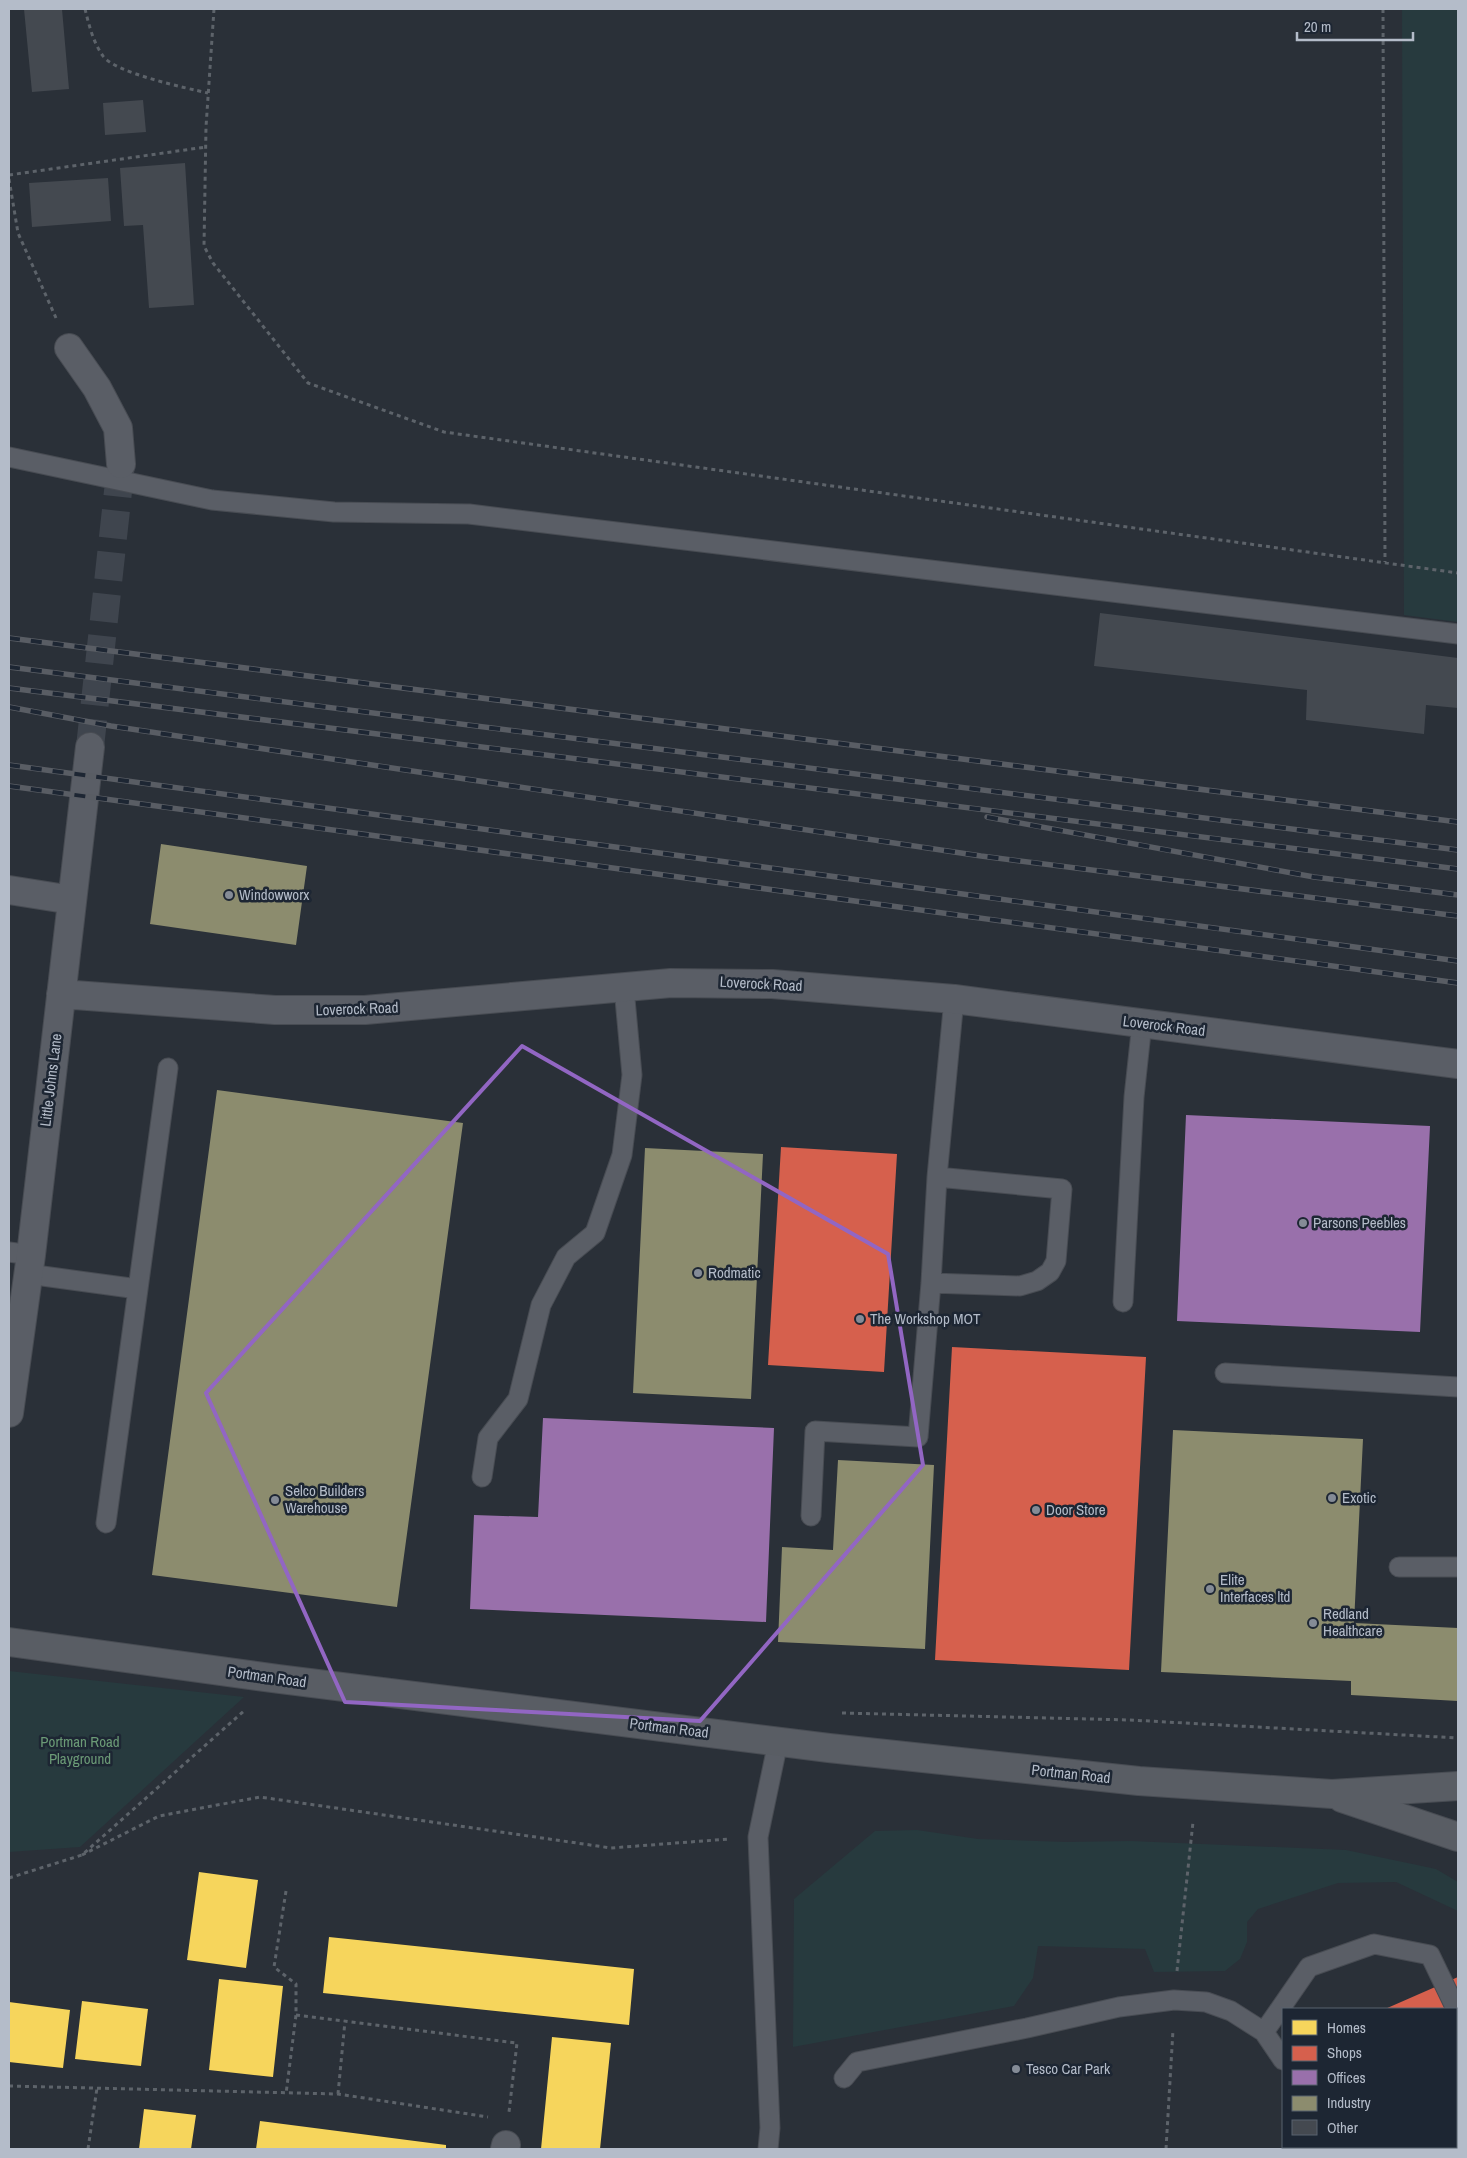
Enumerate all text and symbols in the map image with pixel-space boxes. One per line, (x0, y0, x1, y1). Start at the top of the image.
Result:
scale bar (1297, 10, 1413, 42)
text: 20 m (1304, 16, 1331, 37)
place label: Windowworx (239, 884, 310, 905)
marker: Windowworx (223, 889, 235, 901)
street label: Loverock Road (719, 971, 803, 996)
street label: Loverock Road (315, 997, 399, 1020)
street label: Loverock Road (1122, 1010, 1206, 1041)
street label: Little Johns Lane (34, 1032, 67, 1128)
place label: Parsons Peebles (1313, 1212, 1406, 1233)
marker: Parsons Peebles (1297, 1217, 1309, 1229)
place label: Rodmatic (708, 1262, 761, 1283)
marker: Rodmatic (692, 1267, 704, 1279)
place label: The Workshop MOT (870, 1308, 981, 1329)
marker: The Workshop MOT (854, 1313, 866, 1325)
place label: Selco Builders Warehouse (285, 1480, 364, 1518)
place label: Exotic (1342, 1487, 1376, 1508)
marker: Exotic (1326, 1492, 1338, 1504)
marker: Selco Builders Warehouse (269, 1494, 281, 1506)
place label: Door Store (1046, 1499, 1106, 1520)
marker: Door Store (1030, 1504, 1042, 1516)
place label: Elite Interfaces ltd (1220, 1569, 1290, 1607)
marker: Elite Interfaces ltd (1204, 1583, 1216, 1595)
place label: Redland Healthcare (1323, 1603, 1383, 1641)
marker: Redland Healthcare (1307, 1617, 1319, 1629)
street label: Portman Road (226, 1661, 308, 1692)
street label: Portman Road (628, 1712, 710, 1743)
park label: Portman Road Playground (40, 1731, 120, 1769)
street label: Portman Road (1031, 1759, 1112, 1788)
legend (1282, 2008, 1457, 2148)
text: Homes (1327, 2017, 1366, 2038)
text: Shops (1327, 2042, 1362, 2063)
place label: Tesco Car Park (1026, 2058, 1111, 2079)
marker: Tesco Car Park (1010, 2063, 1022, 2075)
text: Offices (1327, 2067, 1366, 2088)
text: Industry (1327, 2092, 1372, 2113)
text: Other (1327, 2117, 1358, 2138)

